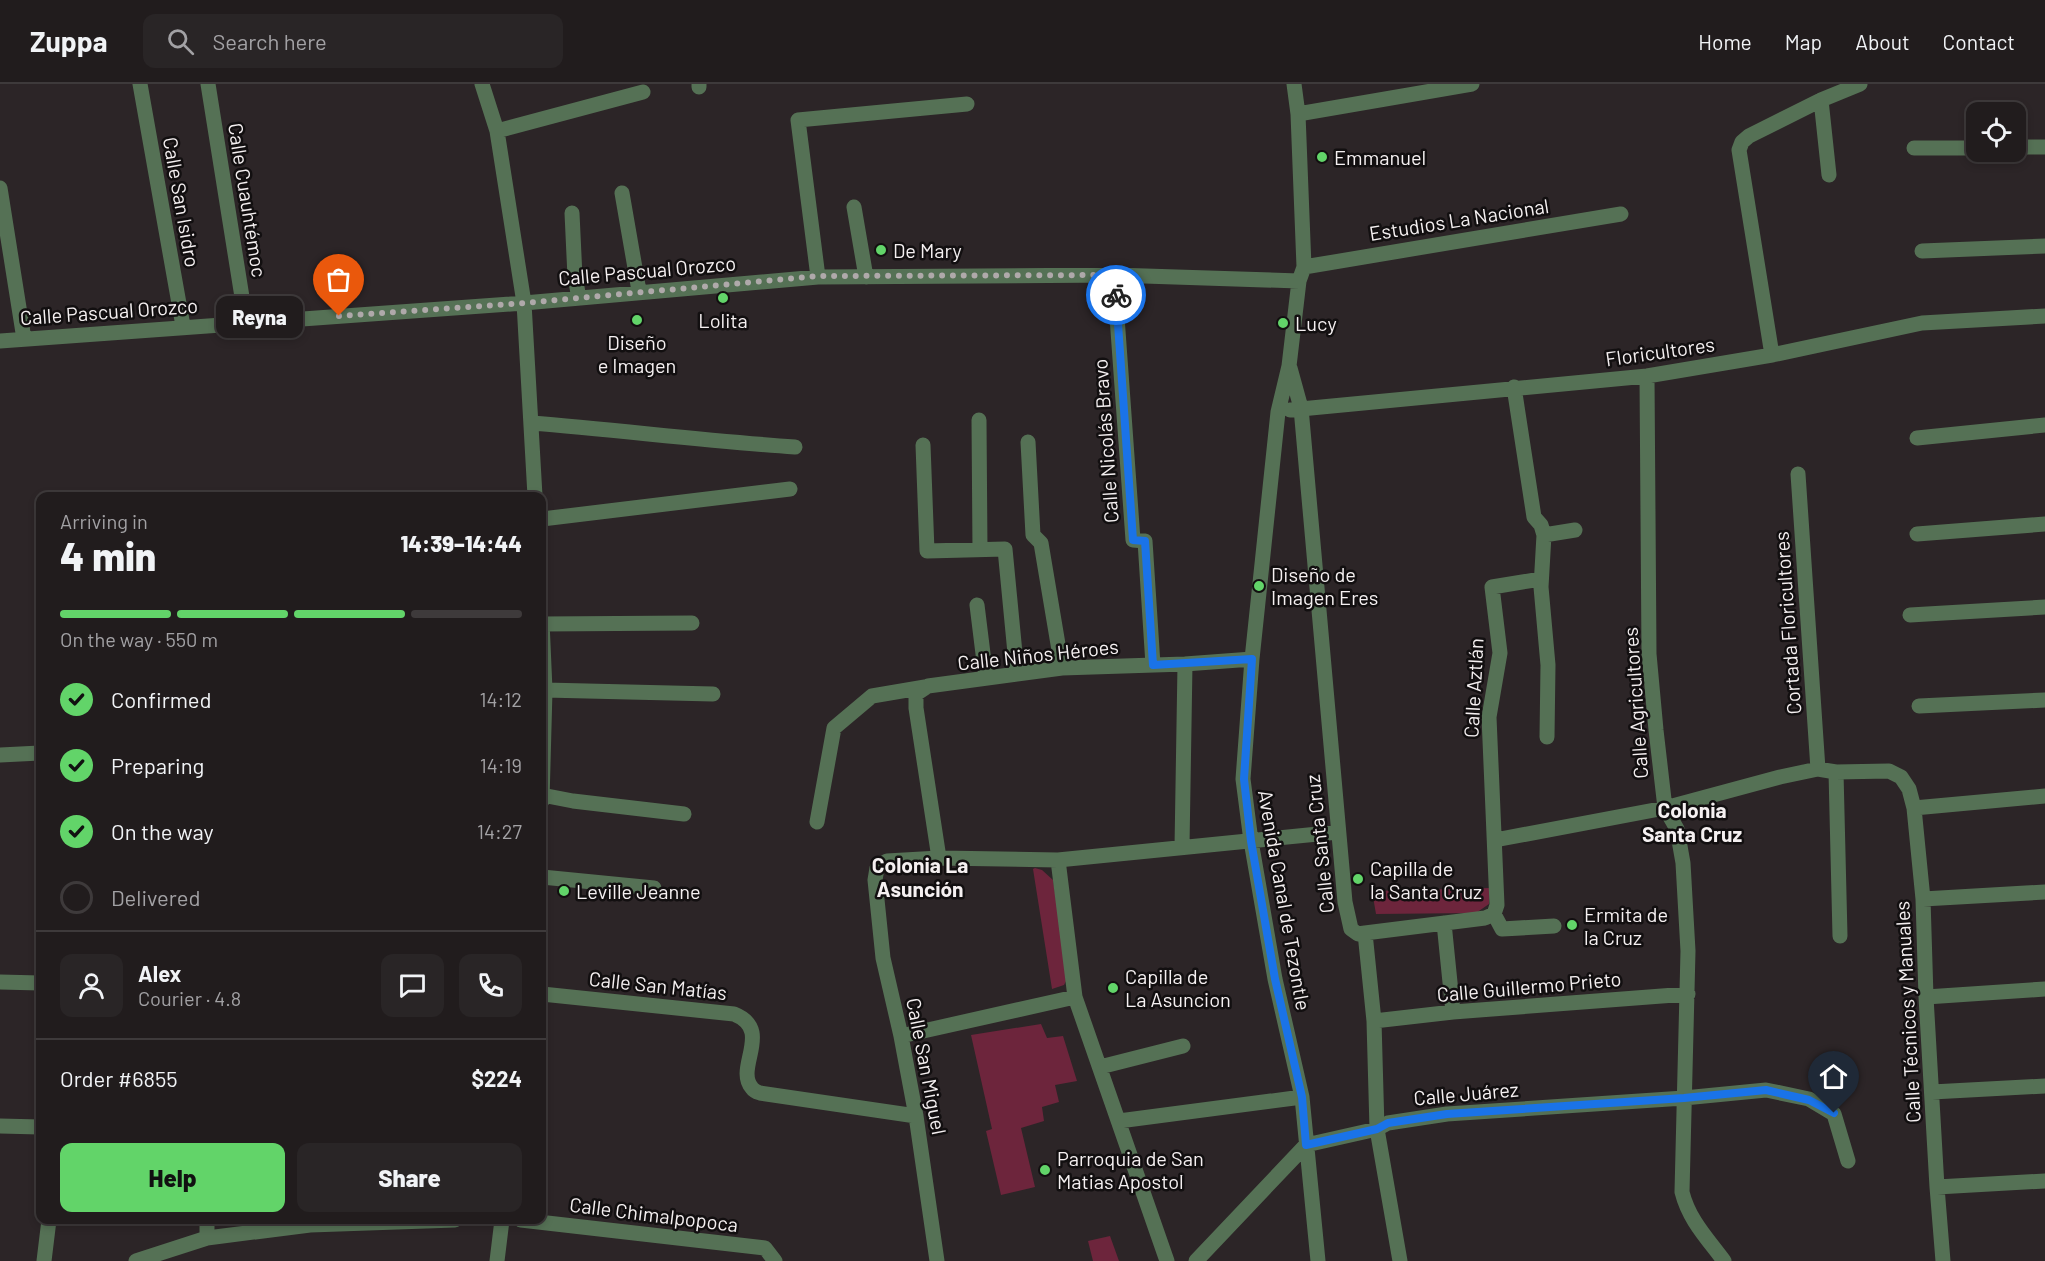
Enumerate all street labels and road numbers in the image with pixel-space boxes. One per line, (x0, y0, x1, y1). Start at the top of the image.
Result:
street label: Calle Cuauhtémoc (224, 121, 272, 279)
street label: Calle San Isidro (159, 135, 205, 269)
street label: Estudios La Nacional (1367, 193, 1551, 245)
street label: Calle Pascual Orozco (557, 250, 737, 290)
street label: Calle Pascual Orozco (19, 293, 199, 329)
street label: Floricultores (1604, 331, 1716, 371)
street label: Calle Nicolás Bravo (1087, 358, 1123, 524)
street label: Cortada Floricultores (1769, 531, 1805, 715)
street label: Calle Agricultores (1618, 626, 1652, 780)
street label: Calle Niños Héroes (956, 634, 1120, 674)
street label: Calle Aztlán (1458, 637, 1488, 739)
street label: Calle Santa Cruz (1300, 773, 1338, 915)
street label: Avenida Canal de Tezontle (1254, 788, 1316, 1012)
street label: Calle Técnicos y Manuales (1889, 901, 1925, 1123)
street label: Calle San Matías (588, 966, 728, 1004)
street label: Calle Guillermo Prieto (1436, 966, 1622, 1006)
street label: Calle San Miguel (902, 996, 952, 1136)
street label: Calle Juárez (1413, 1076, 1520, 1110)
street label: Calle Chimalpopoca (568, 1192, 740, 1236)

